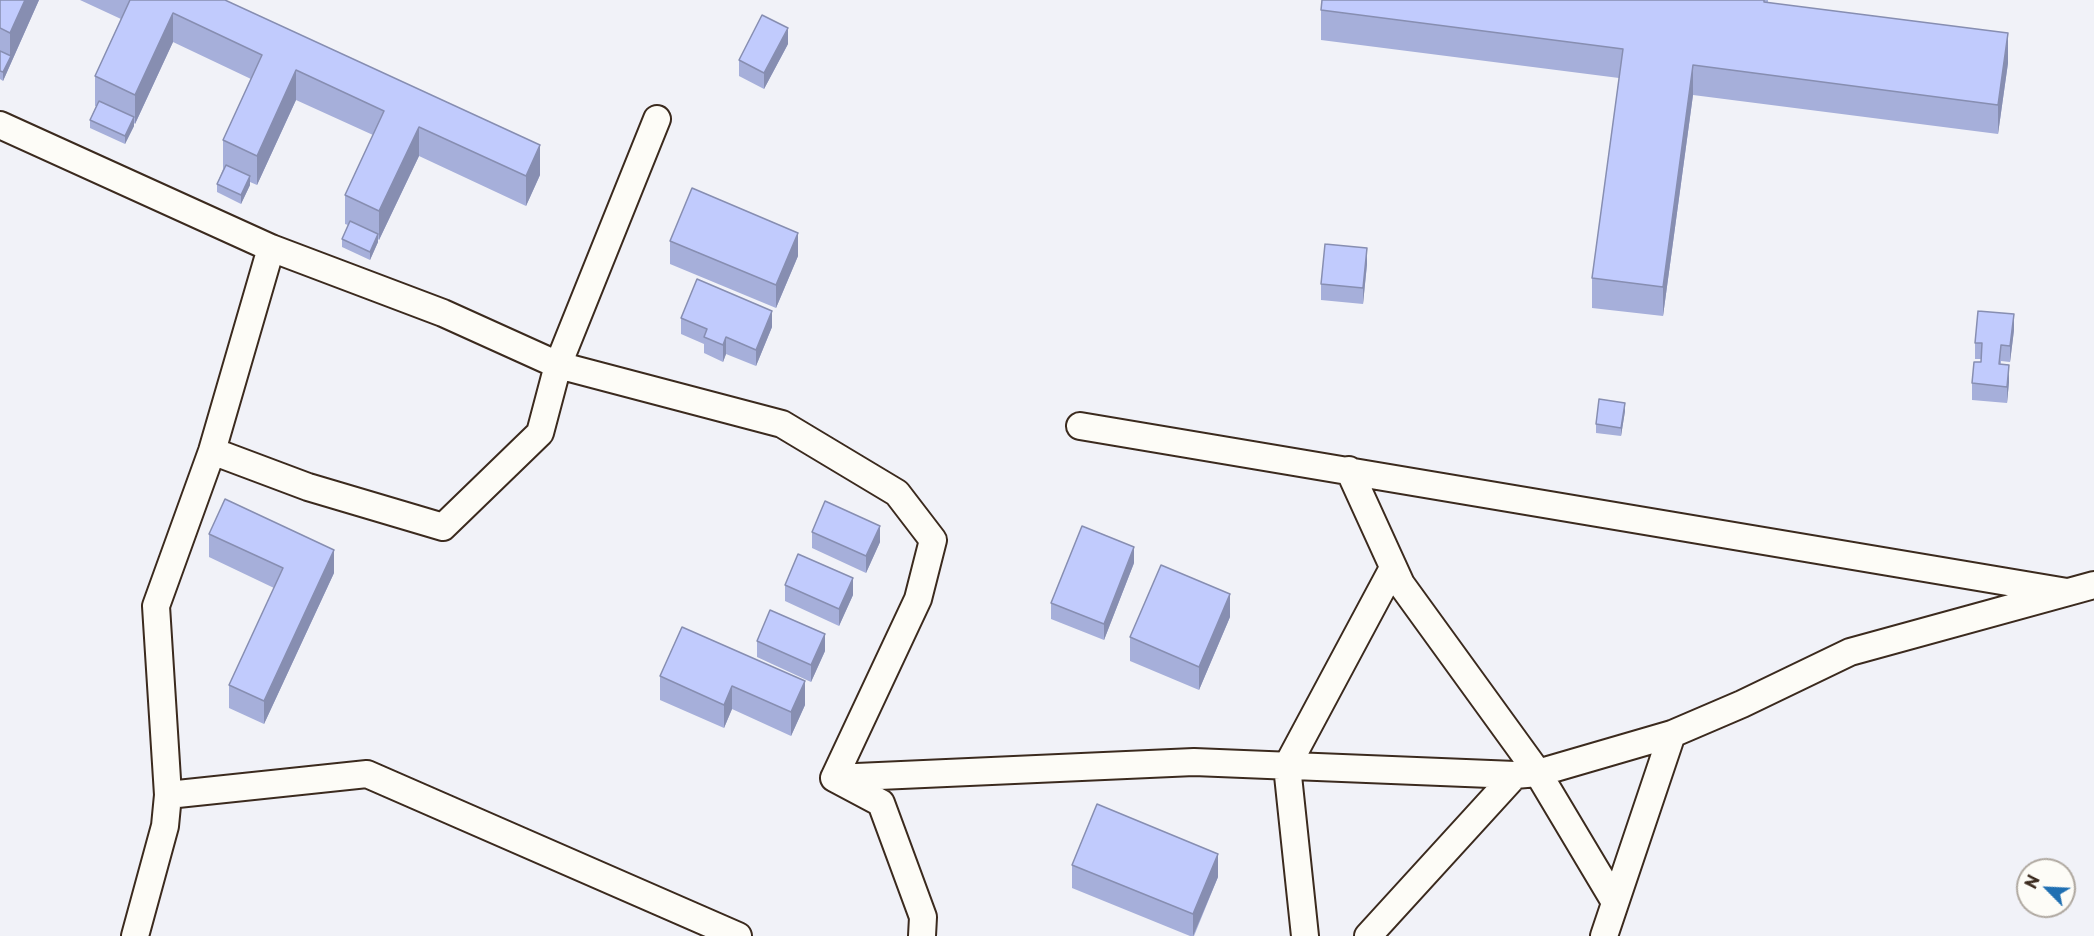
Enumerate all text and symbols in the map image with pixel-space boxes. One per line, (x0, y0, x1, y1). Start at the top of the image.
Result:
north arrow (2016, 858, 2076, 918)
text: N (2018, 871, 2045, 892)

